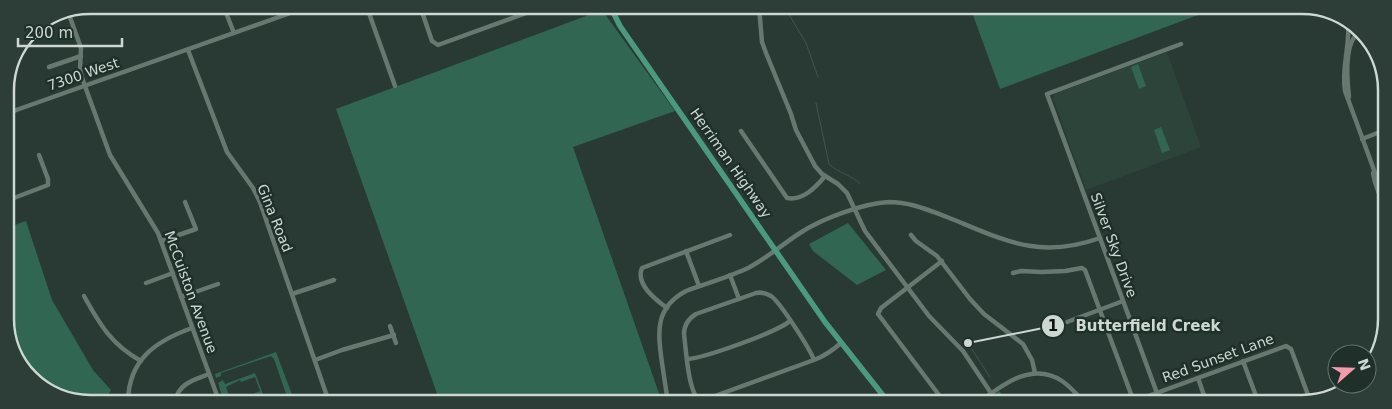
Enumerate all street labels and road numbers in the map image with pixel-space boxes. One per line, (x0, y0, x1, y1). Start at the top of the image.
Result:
street label: 7300 West (45, 54, 121, 94)
street label: Herriman Highway (687, 105, 775, 221)
street label: Gina Road (254, 182, 296, 254)
street label: Silver Sky Drive (1088, 190, 1140, 300)
street label: McCuiston Avenue (161, 229, 221, 355)
street label: Red Sunset Lane (1160, 330, 1276, 386)

